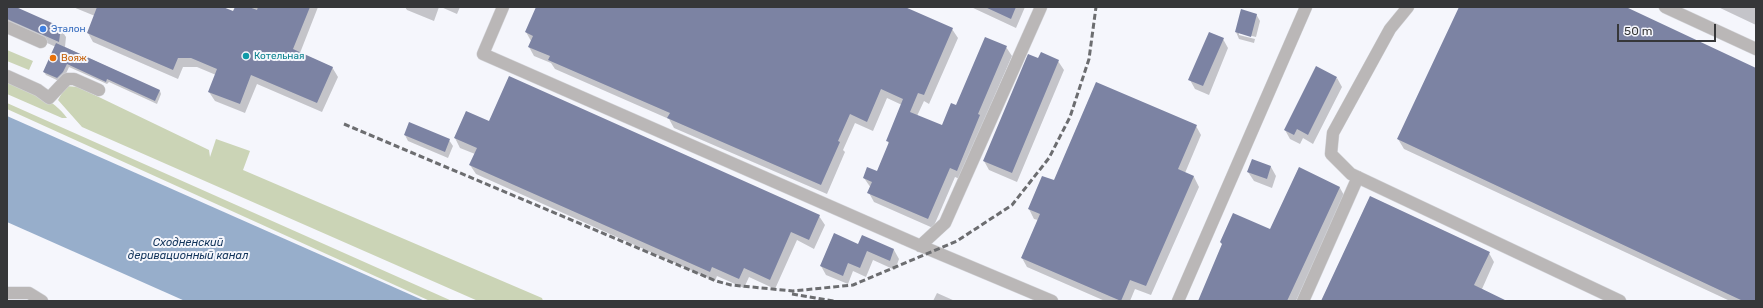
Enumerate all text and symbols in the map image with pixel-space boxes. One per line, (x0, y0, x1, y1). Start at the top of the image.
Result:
scale bar (1619, 16, 1718, 42)
place label: Эталон (51, 23, 86, 35)
marker: Эталон (38, 24, 48, 34)
text: 50 m (1624, 24, 1652, 38)
place label: Котельная (254, 50, 304, 62)
marker: Котельная (241, 51, 251, 61)
place label: Вояж (61, 52, 87, 64)
marker: Вояж (48, 53, 58, 63)
water label: Сходненский деривационный канал (128, 236, 248, 262)

